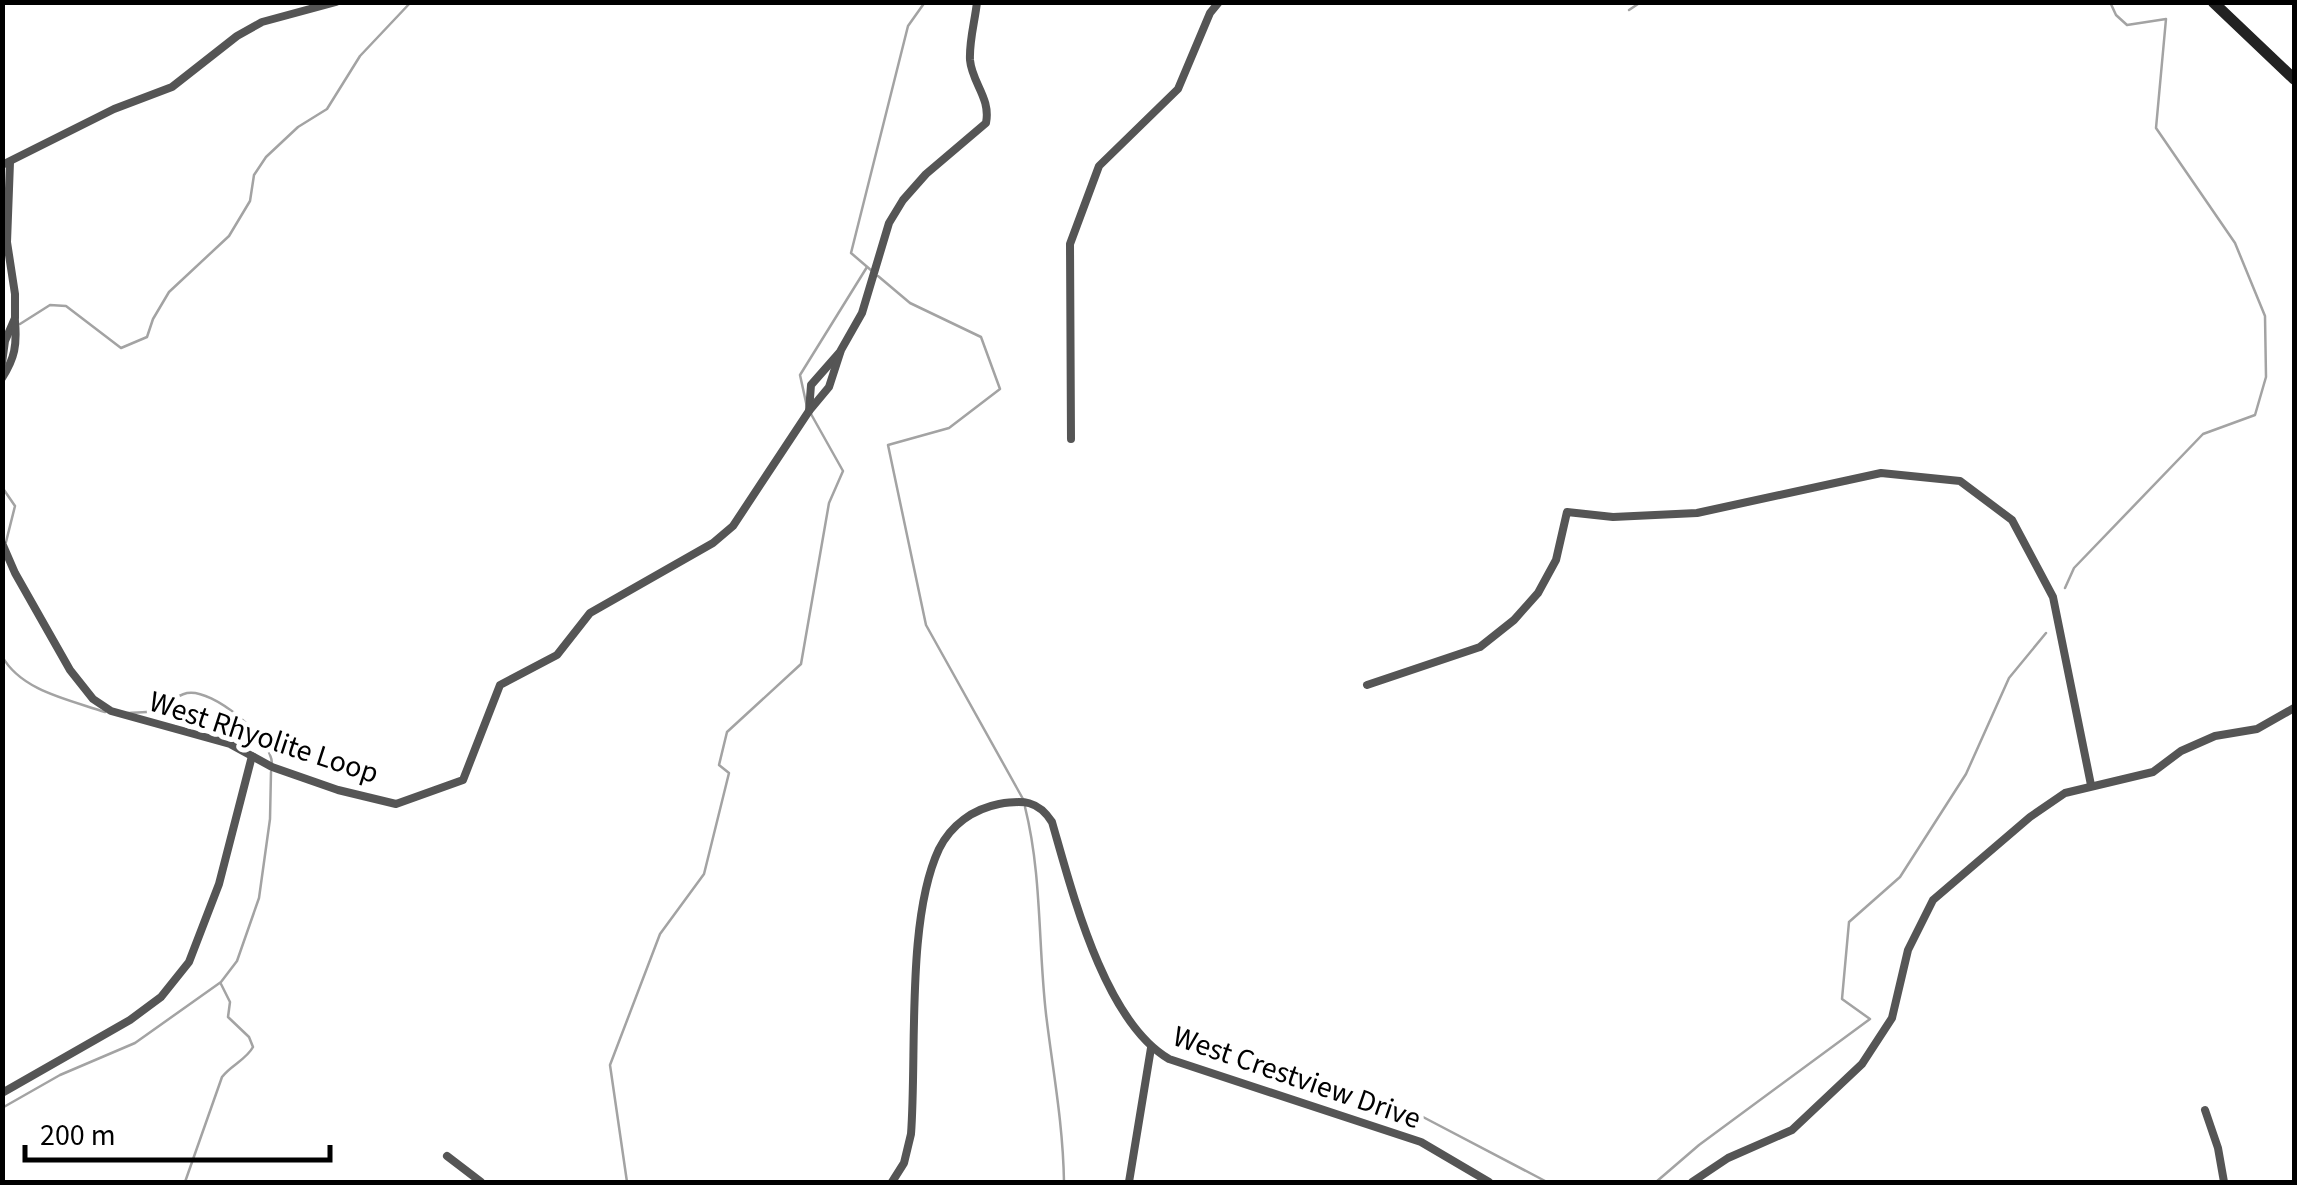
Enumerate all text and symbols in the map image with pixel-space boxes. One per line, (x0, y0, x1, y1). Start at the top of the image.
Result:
street label: West Rhyolite Loop (143, 680, 384, 795)
street label: West Crestview Drive (1167, 1015, 1427, 1140)
scale bar (25, 1100, 330, 1162)
text: 200 m (40, 1114, 116, 1157)

